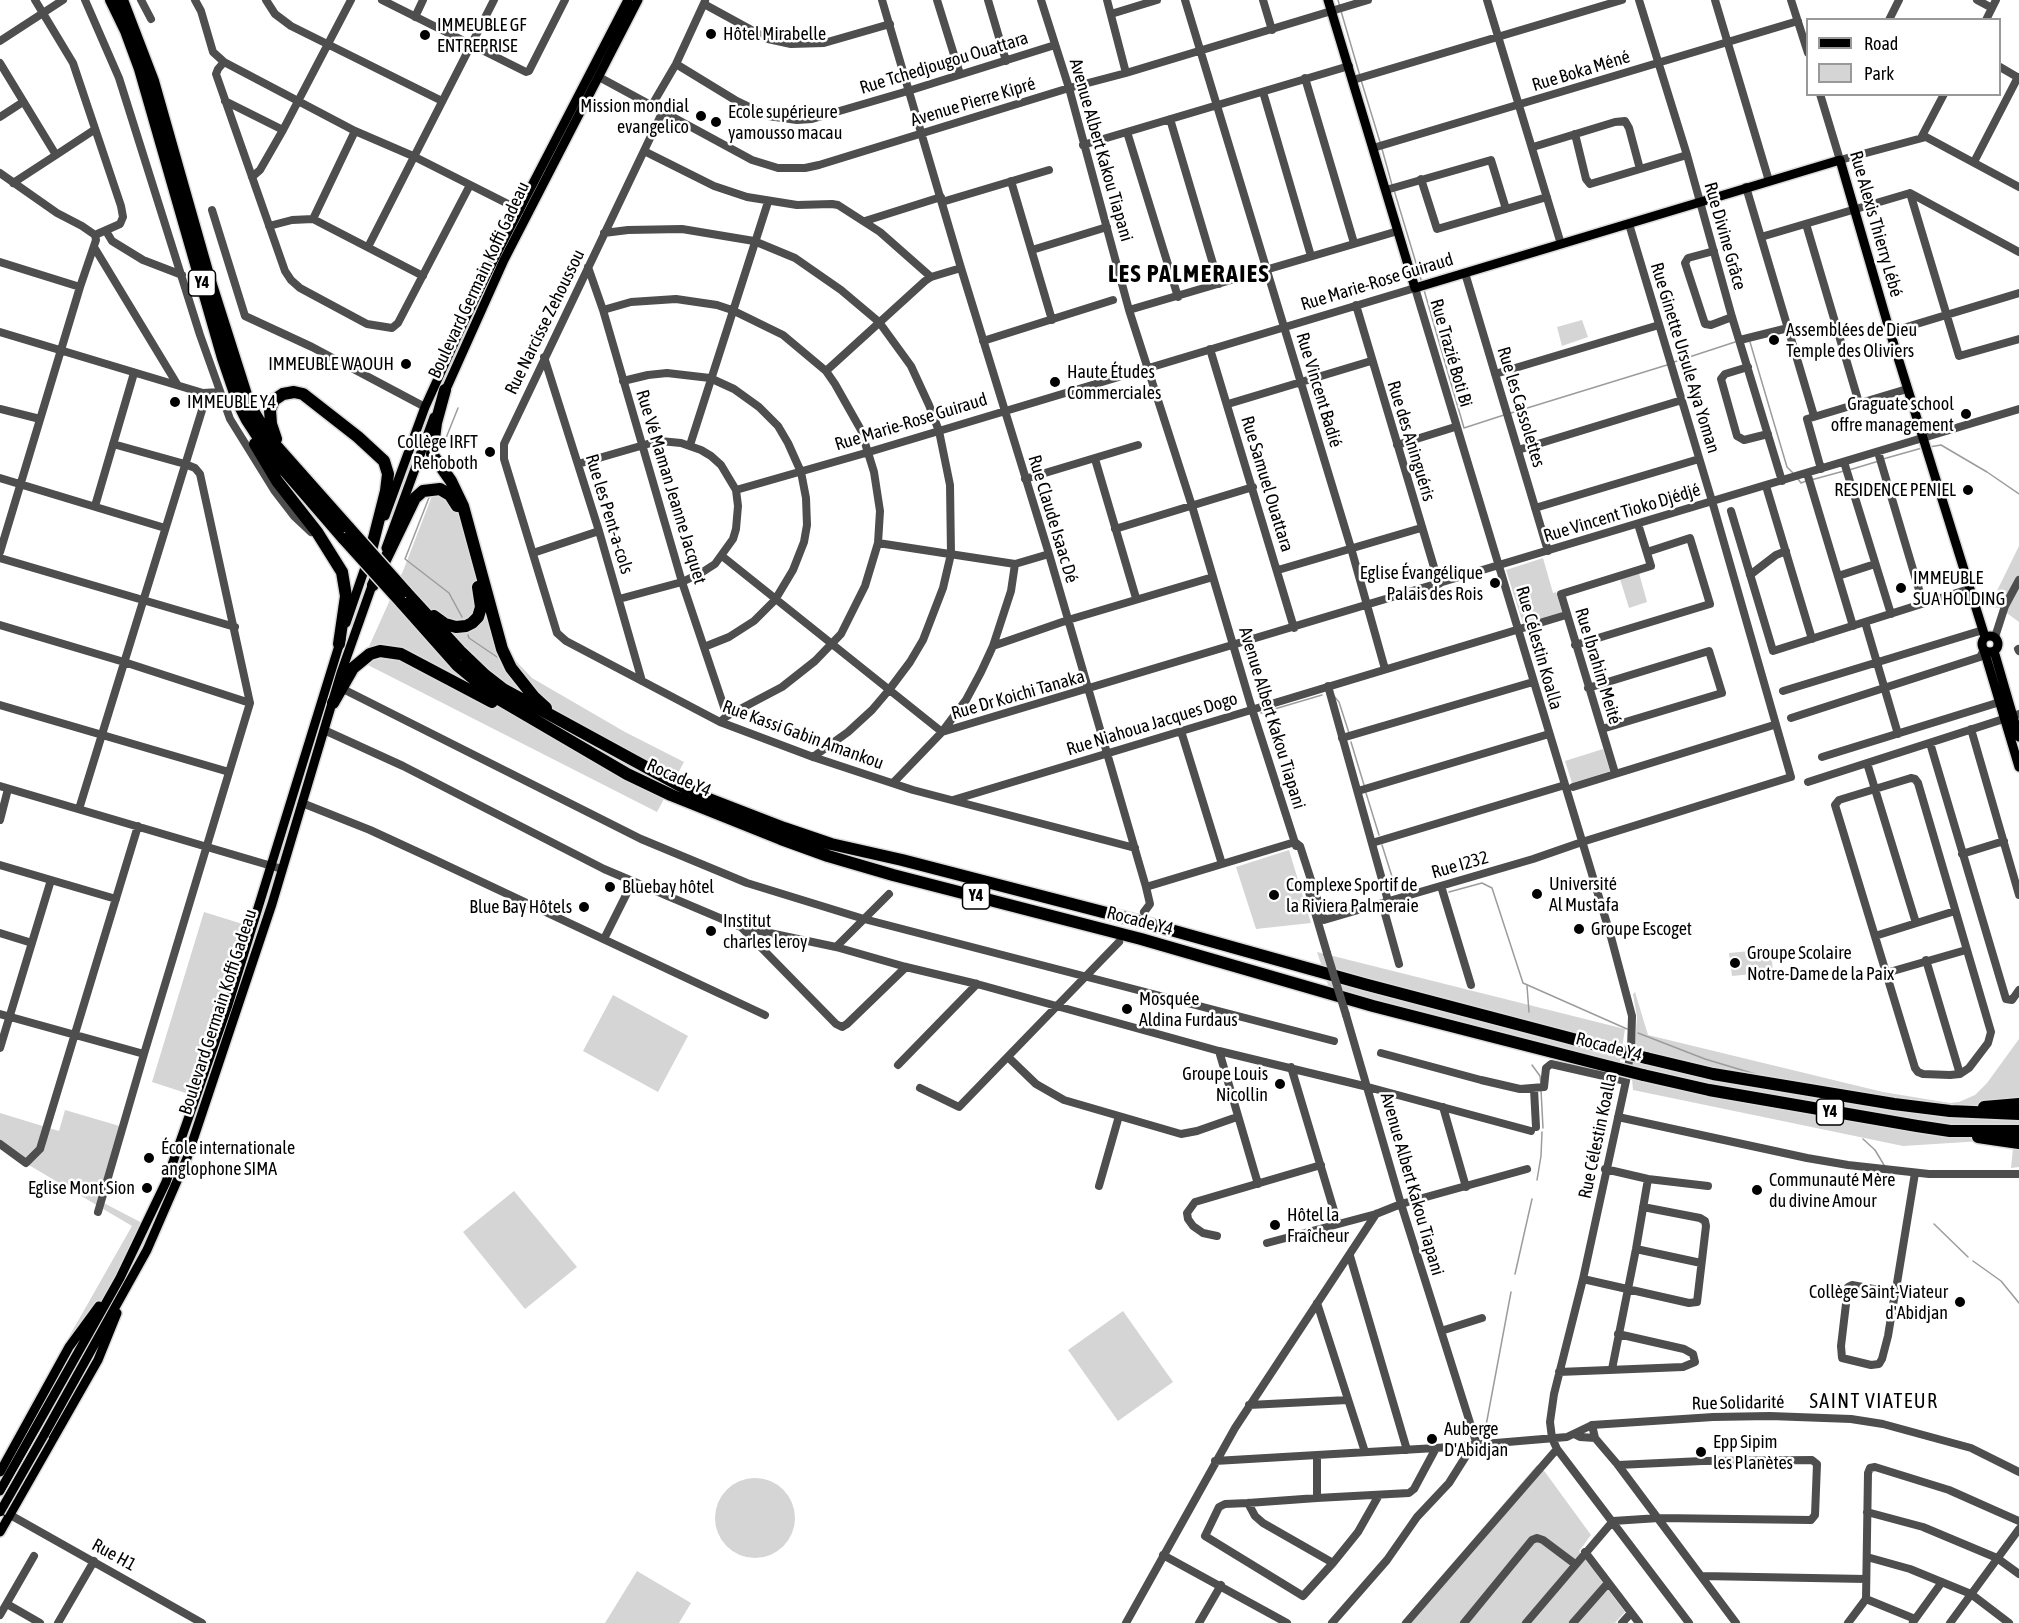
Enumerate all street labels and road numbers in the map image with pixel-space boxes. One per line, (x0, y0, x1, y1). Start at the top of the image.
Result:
street label: Rue Tchedjougou Ouattara (857, 27, 1031, 99)
street label: Rue Boka Méné (1529, 46, 1633, 96)
street label: Avenue Albert Kakou Tiapani (1065, 56, 1137, 244)
street label: Avenue Pierre Kipré (908, 73, 1038, 131)
street label: Rue Alexis Thierry Lébé (1845, 148, 1907, 300)
street label: Boulevard Germain Koffi Gadeau (424, 178, 534, 382)
street label: Rue Divine Grâce (1699, 180, 1751, 292)
street label: Rue Narcisse Zehoussou (500, 246, 590, 398)
street label: Rue Marie-Rose Guiraud (1298, 249, 1456, 315)
street label: Rue Ginette Ursule Aya Yoman (1646, 260, 1724, 456)
road number: Y4 (188, 270, 216, 296)
street label: Rue Trazié Boti Bi (1425, 297, 1477, 409)
street label: Rue Vincent Badié (1291, 330, 1347, 450)
street label: Rue les Cassolettes (1492, 344, 1550, 470)
street label: Rue des Aninguéris (1382, 378, 1440, 504)
street label: Rue Vé Maman Jeanne Jacquet (631, 387, 711, 587)
street label: Rue Marie-Rose Guiraud (832, 389, 990, 455)
street label: Rue Samuel Ouattara (1236, 413, 1298, 555)
street label: Rue les Pent-a-cols (581, 451, 637, 577)
street label: Rue Claude Isaac Dé (1023, 452, 1083, 586)
street label: Rue Vincent Tioko Djédjé (1541, 479, 1703, 547)
street label: Rue Célestin Koalla (1511, 584, 1567, 712)
street label: Rue Ibrahim Meité (1570, 605, 1626, 727)
street label: Avenue Albert Kakou Tiapani (1234, 624, 1310, 812)
street label: Rue Dr Koichi Tanaka (949, 666, 1087, 724)
street label: Rue Niahoua Jacques Dogo (1064, 688, 1240, 760)
street label: Rue Kassi Gabin Amankou (720, 696, 886, 774)
street label: Rocade Y4 (643, 754, 715, 802)
street label: Rue I232 (1429, 847, 1491, 883)
road number: Y4 (962, 883, 990, 909)
street label: Rocade Y4 (1104, 902, 1176, 940)
street label: Boulevard Germain Koffi Gadeau (175, 907, 261, 1117)
street label: Rocade Y4 (1573, 1028, 1645, 1066)
street label: Rue Célestin Koalla (1574, 1071, 1622, 1201)
street label: Avenue Albert Kakou Tiapani (1376, 1090, 1448, 1278)
road number: Y4 (1816, 1099, 1844, 1125)
street label: Rue Solidarité (1691, 1391, 1785, 1415)
street label: Rue H1 (88, 1534, 140, 1576)

